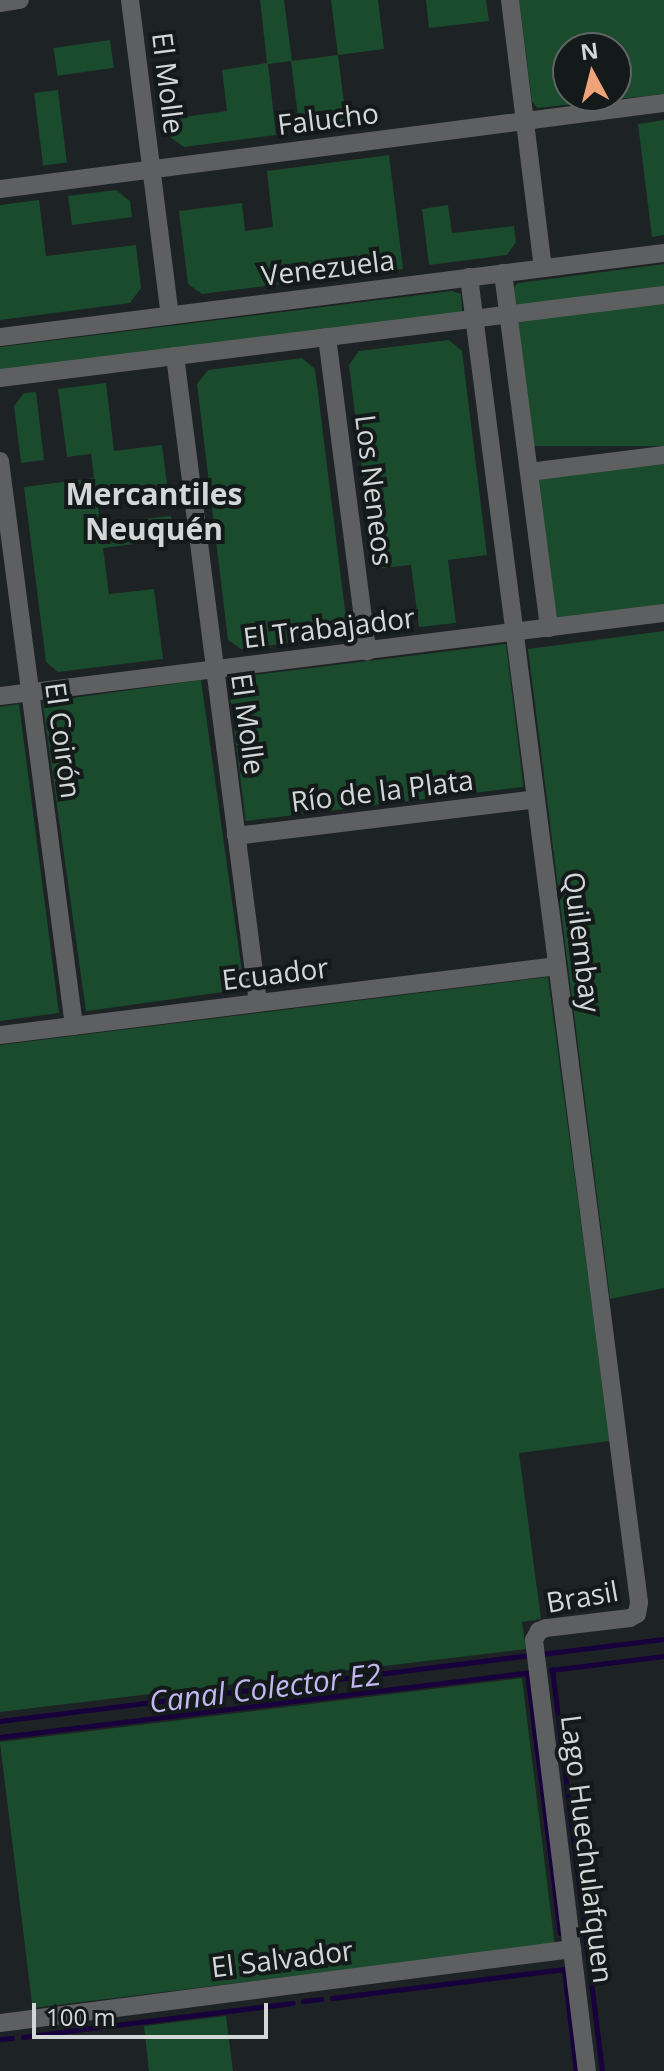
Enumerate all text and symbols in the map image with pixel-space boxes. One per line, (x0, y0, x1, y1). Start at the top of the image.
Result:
street label: El Molle (146, 30, 192, 136)
north arrow (552, 32, 632, 112)
text: N (579, 34, 600, 66)
street label: Falucho (275, 95, 381, 141)
street label: Venezuela (259, 242, 397, 292)
street label: Los Neneos (349, 413, 401, 567)
district label: Mercantiles Neuquén (66, 476, 242, 546)
street label: El Trabajador (241, 600, 417, 654)
street label: El Molle (225, 671, 273, 777)
street label: El Coirón (39, 680, 89, 800)
street label: Río de la Plata (289, 762, 475, 818)
street label: Quilembay (558, 870, 608, 1014)
street label: Ecuador (220, 950, 330, 996)
street label: Brasil (543, 1573, 621, 1619)
water label: Canal Colector E2 (147, 1656, 383, 1720)
street label: Lago Huechulafquen (555, 1713, 621, 1985)
street label: El Salvador (209, 1933, 355, 1983)
scale bar (36, 1987, 272, 2037)
text: 100 m (46, 2000, 116, 2033)

